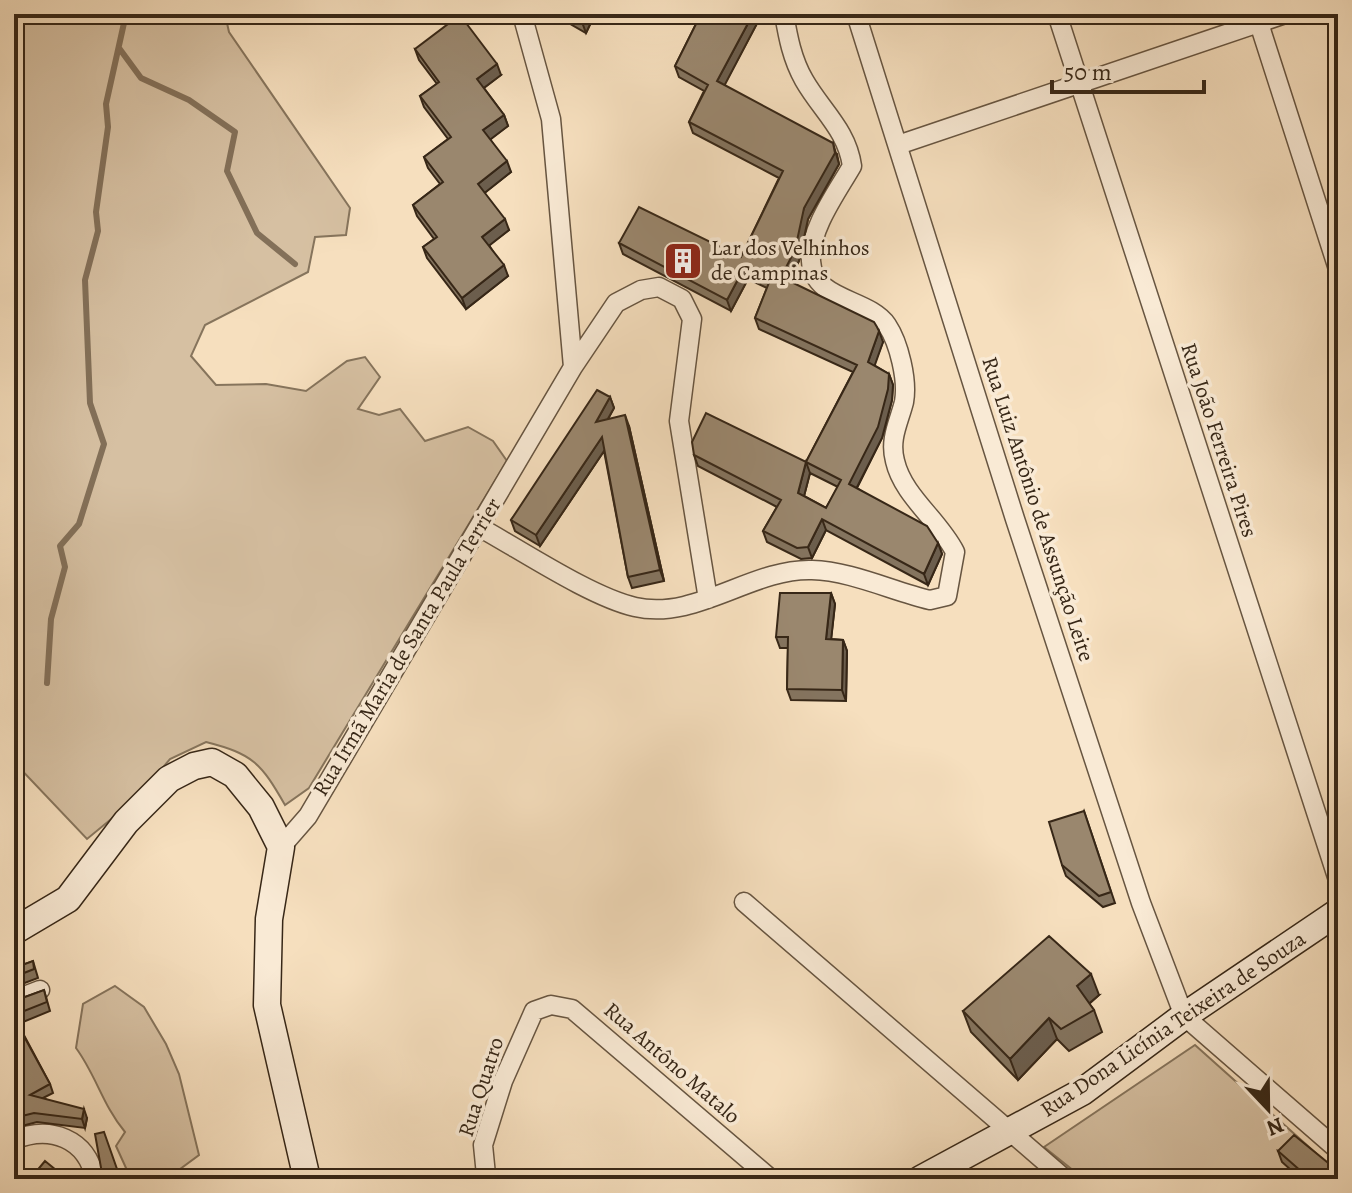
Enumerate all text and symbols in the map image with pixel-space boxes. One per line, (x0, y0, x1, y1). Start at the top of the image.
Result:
scale bar (1052, 44, 1204, 94)
text: 50 m (1064, 56, 1112, 88)
place label: Lar dos Velhinhos de Campinas (711, 233, 870, 288)
building icon: Lar dos Velhinhos de Campinas (662, 240, 704, 282)
street label: Rua João Ferreira Pires (1173, 339, 1265, 541)
street label: Rua Luiz Antônio de Assunção Leite (974, 353, 1102, 665)
street label: Rua Irmã Maria de Santa Paula Terrier (306, 492, 508, 802)
street label: Rua Dona Licínia Teixeira de Souza (1034, 923, 1312, 1124)
street label: Rua Antôno Matalo (597, 995, 747, 1131)
street label: Rua Quatro (451, 1033, 511, 1141)
north arrow (1228, 1069, 1308, 1149)
text: N (1262, 1110, 1288, 1144)

